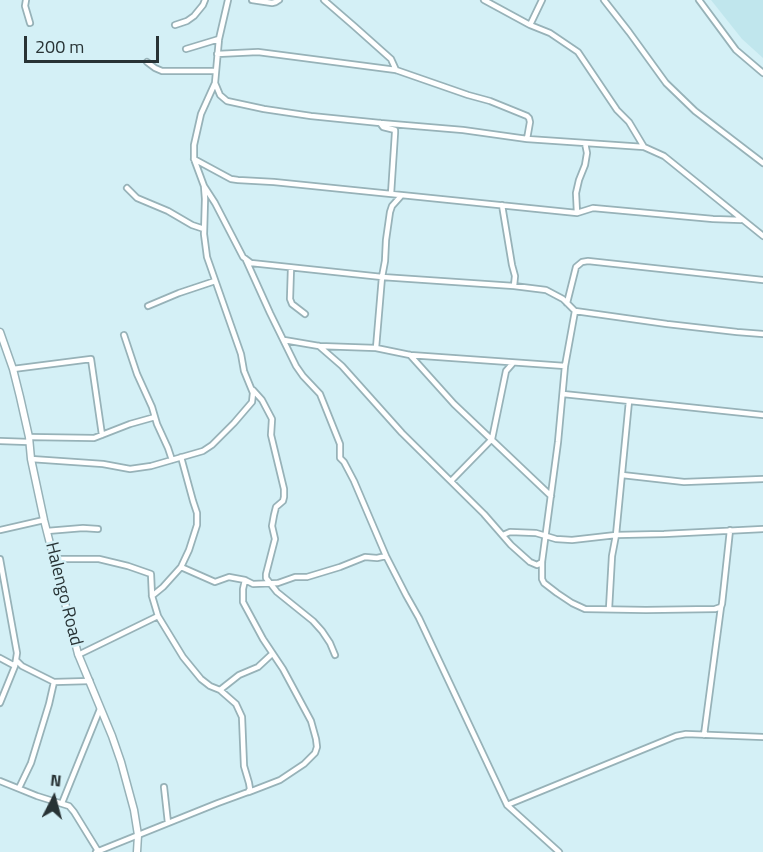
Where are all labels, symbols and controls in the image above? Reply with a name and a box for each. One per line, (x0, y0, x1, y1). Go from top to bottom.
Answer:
scale bar (27, 24, 162, 62)
text: 200 m (35, 33, 84, 60)
street label: Halengo Road (40, 540, 86, 648)
north arrow (24, 768, 84, 828)
text: N (49, 768, 63, 793)

